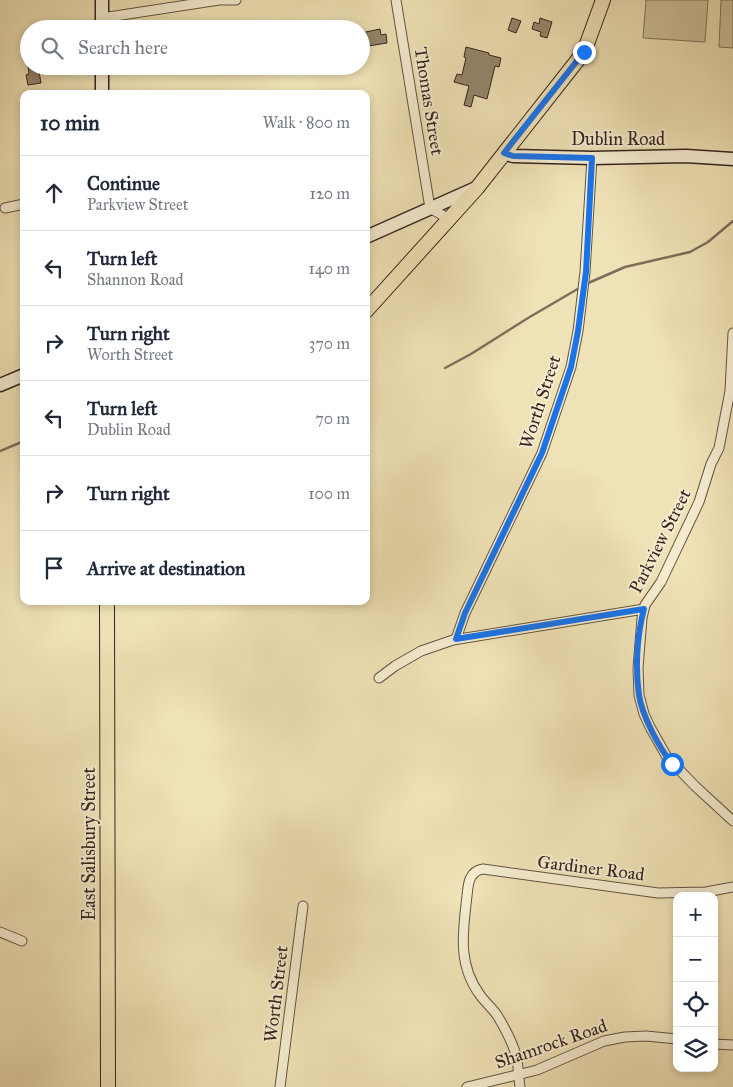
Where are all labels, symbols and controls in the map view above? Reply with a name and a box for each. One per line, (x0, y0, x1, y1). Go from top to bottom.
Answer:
search box (20, 20, 370, 75)
icon: search (38, 34, 66, 62)
text: Search here (78, 36, 168, 59)
route end (573, 41, 596, 64)
street label: Thomas Street (410, 45, 449, 157)
text: 10 min (40, 110, 100, 136)
text: Walk · 800 m (263, 113, 350, 132)
street label: Dublin Road (571, 128, 665, 150)
text: Continue (87, 172, 160, 195)
icon: ahead (40, 179, 68, 207)
text: 120 m (310, 184, 350, 203)
text: Parkview Street (87, 195, 188, 214)
text: Turn left (87, 247, 157, 270)
icon: left (40, 254, 68, 282)
text: 140 m (309, 259, 350, 278)
text: Shannon Road (87, 270, 184, 289)
text: Turn right (87, 322, 170, 345)
icon: right (40, 329, 68, 357)
text: 370 m (309, 334, 350, 353)
text: Worth Street (87, 345, 173, 364)
street label: Worth Street (515, 352, 566, 452)
text: Turn left (87, 397, 157, 420)
icon: left (40, 404, 68, 432)
text: 70 m (315, 409, 350, 428)
text: Dublin Road (87, 420, 171, 439)
icon: right (40, 479, 68, 507)
text: Turn right (87, 482, 170, 505)
text: 100 m (308, 484, 350, 503)
street label: Parkview Street (624, 485, 696, 597)
icon: arrive (40, 554, 68, 582)
text: Arrive at destination (87, 557, 245, 580)
route start (661, 753, 684, 776)
street label: East Salisbury Street (78, 767, 100, 921)
street label: Gardiner Road (536, 851, 646, 885)
map controls (673, 892, 718, 1072)
button: + (673, 892, 718, 937)
button: − (673, 937, 718, 982)
street label: Worth Street (259, 944, 293, 1044)
button: locate (673, 982, 718, 1027)
street label: Shamrock Road (492, 1015, 610, 1073)
button: layers (673, 1027, 718, 1072)

